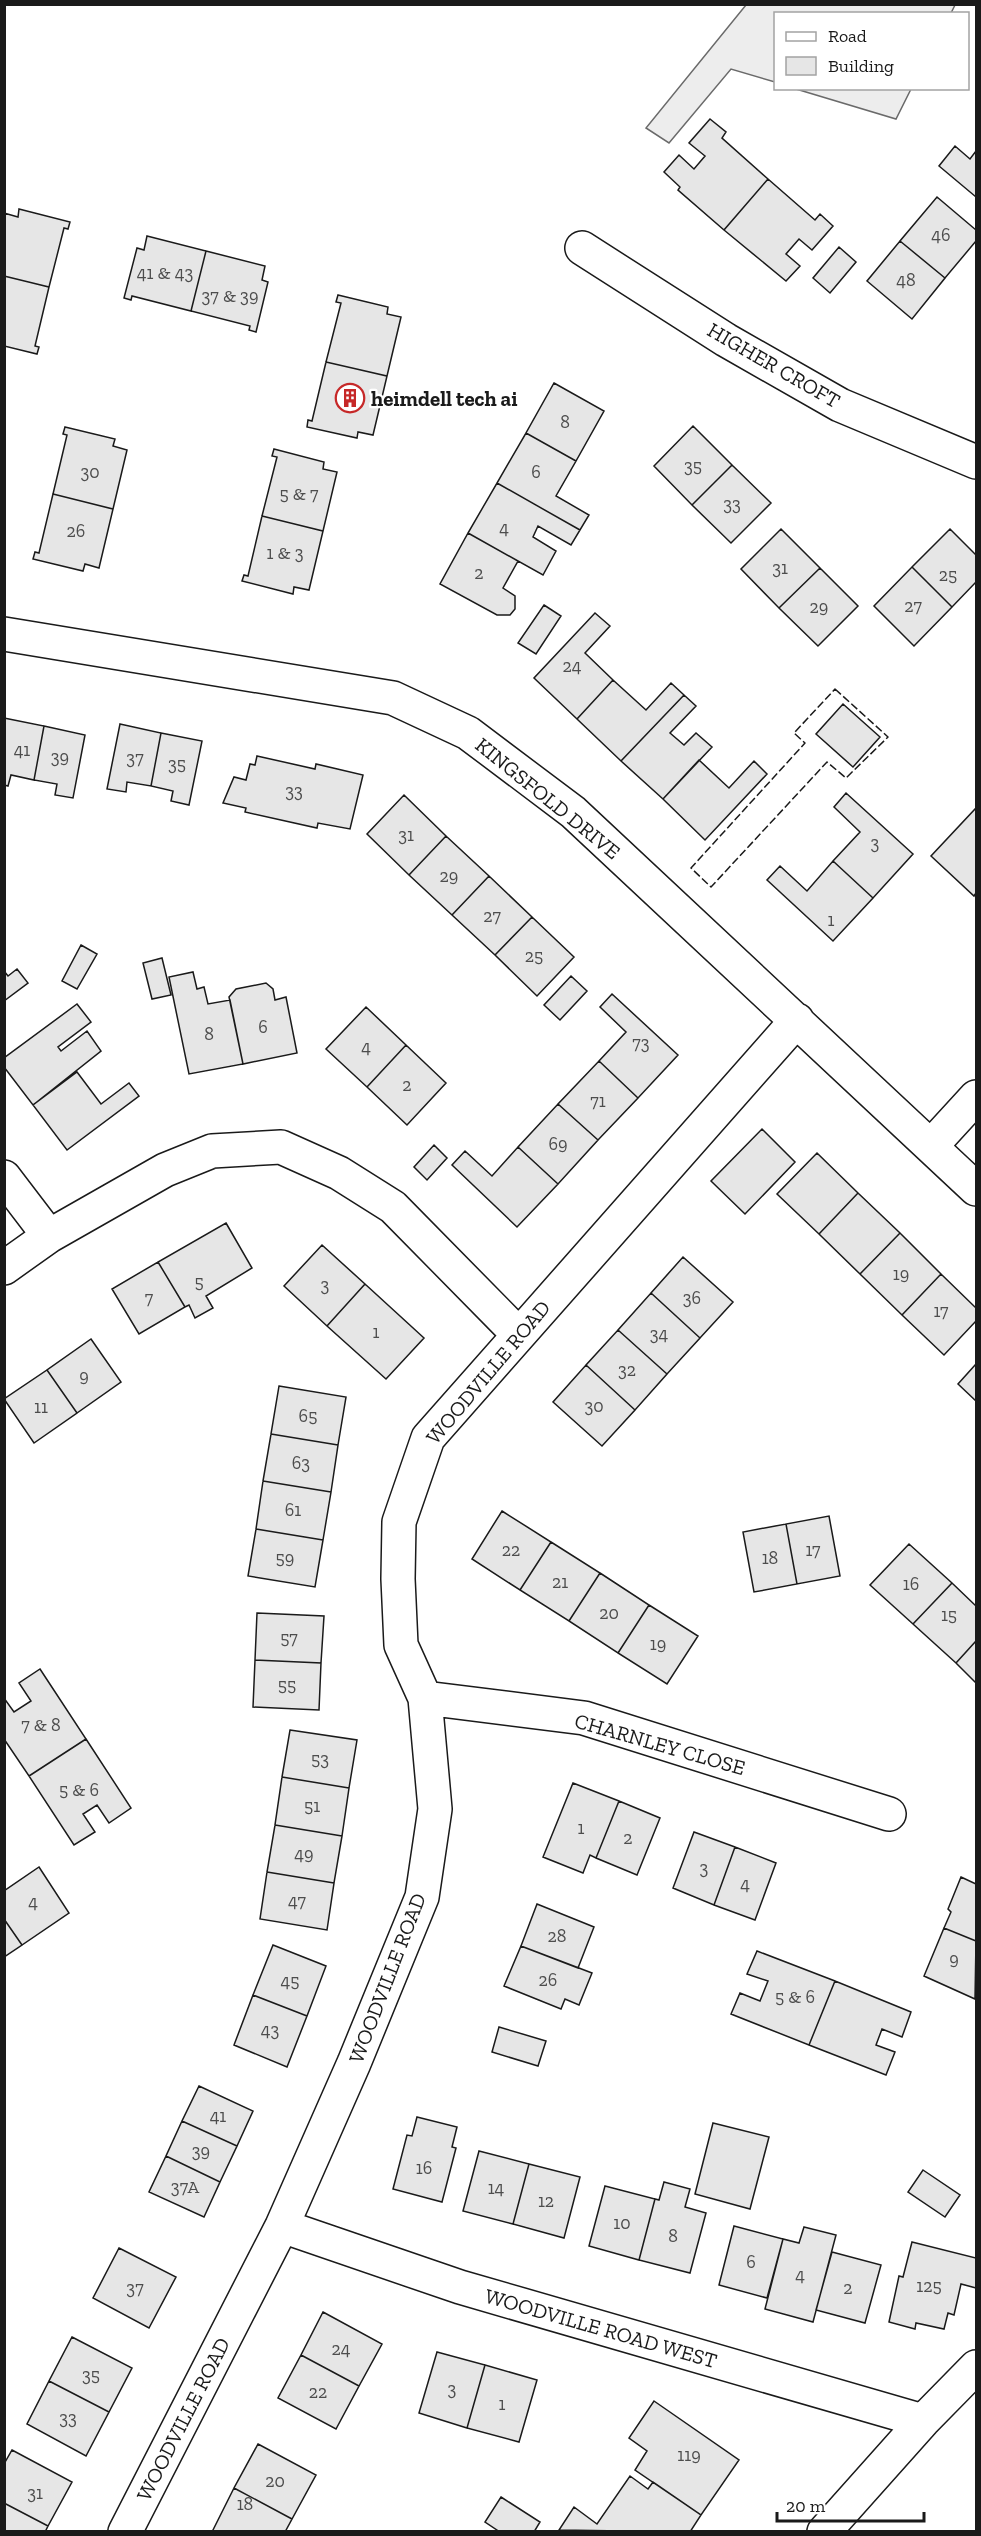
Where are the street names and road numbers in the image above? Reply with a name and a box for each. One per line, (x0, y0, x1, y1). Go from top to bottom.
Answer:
street label: HIGHER CROFT (703, 317, 845, 413)
street label: KINGSFOLD DRIVE (471, 732, 625, 864)
street label: WOODVILLE ROAD (421, 1295, 555, 1449)
street label: CHARNLEY CLOSE (572, 1708, 748, 1780)
street label: WOODVILLE ROAD (343, 1889, 431, 2067)
street label: WOODVILLE ROAD WEST (482, 2283, 720, 2373)
street label: WOODVILLE ROAD (131, 2333, 235, 2505)

